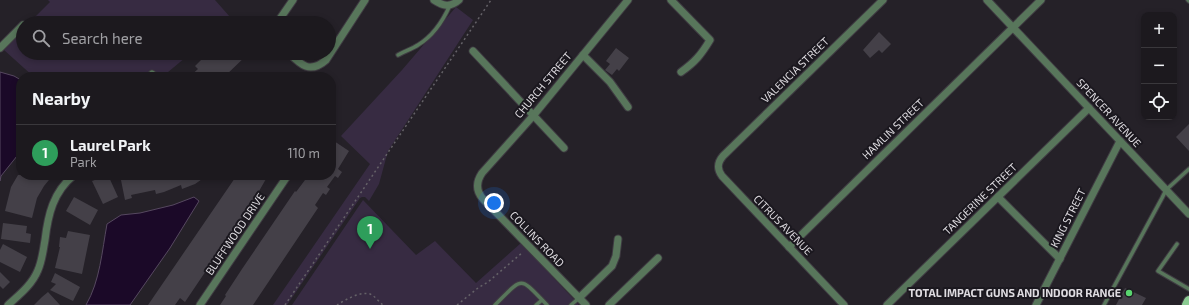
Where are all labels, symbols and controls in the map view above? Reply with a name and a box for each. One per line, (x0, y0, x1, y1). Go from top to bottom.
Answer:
map controls (1141, 12, 1177, 120)
button: + (1141, 12, 1177, 48)
search box (16, 16, 336, 60)
icon: search (30, 27, 52, 49)
text: Search here (62, 29, 143, 47)
street label: VALENCIA STREET (758, 34, 832, 105)
button: − (1141, 48, 1177, 84)
street label: CHURCH STREET (511, 49, 574, 120)
street label: SPENCER AVENUE (1074, 76, 1144, 149)
button: locate (1141, 84, 1177, 120)
text: Nearby (32, 88, 90, 108)
street label: HAMLIN STREET (859, 96, 927, 161)
text: Laurel Park (70, 136, 151, 154)
text: 1 (42, 145, 48, 161)
text: 110 m (288, 145, 320, 161)
text: Park (70, 154, 97, 170)
street label: TANGERINE STREET (940, 160, 1020, 237)
street label: KING STREET (1047, 186, 1088, 249)
street label: BLUFFWOOD DRIVE (202, 190, 267, 277)
street label: CITRUS AVENUE (751, 192, 815, 257)
your location (484, 193, 504, 213)
street label: COLLINS ROAD (508, 208, 567, 269)
pin: 1 (357, 216, 383, 249)
place label: TOTAL IMPACT GUNS AND INDOOR RANGE (909, 286, 1121, 299)
marker: TOTAL IMPACT GUNS AND INDOOR RANGE (1124, 288, 1134, 298)

